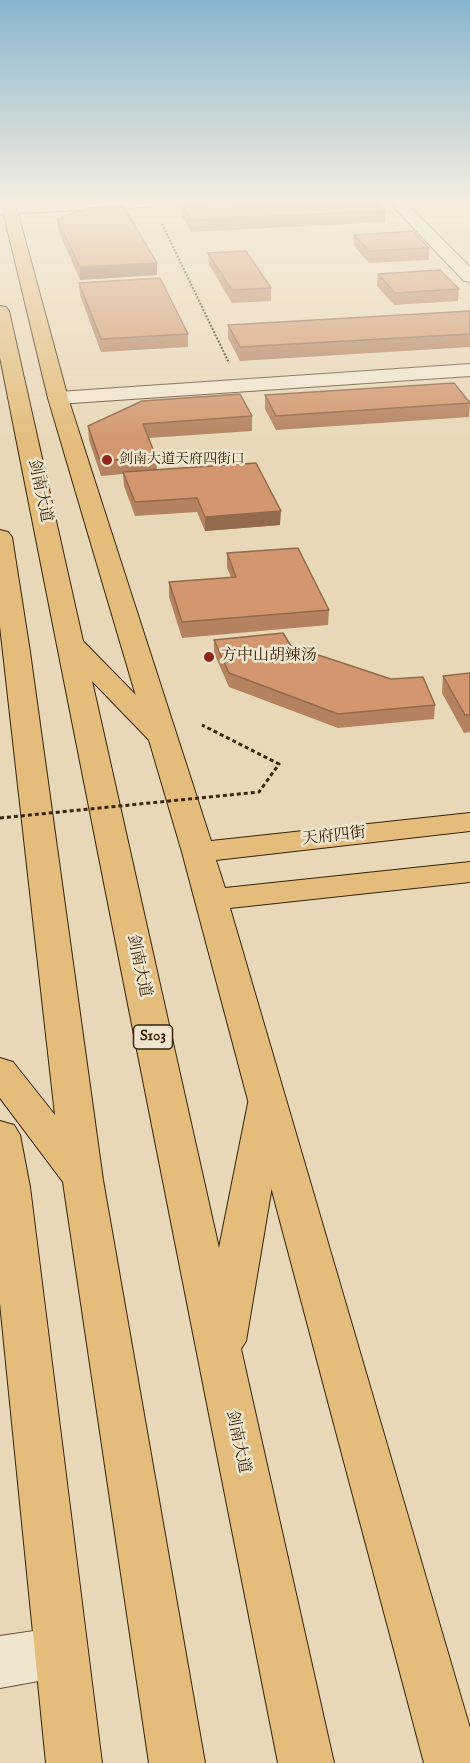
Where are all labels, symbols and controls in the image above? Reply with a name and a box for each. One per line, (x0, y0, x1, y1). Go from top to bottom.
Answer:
place label: 剑南大道天府四街口 (119, 452, 245, 468)
marker: 剑南大道天府四街口 (100, 453, 114, 467)
street label: 剑南大道 (23, 458, 55, 524)
place label: 方中山胡辣汤 (221, 647, 317, 667)
marker: 方中山胡辣汤 (202, 650, 216, 664)
street label: 天府四街 (301, 824, 367, 850)
street label: 剑南大道 (122, 933, 154, 999)
road number: S103 (134, 1025, 172, 1049)
street label: 剑南大道 (221, 1409, 253, 1475)

